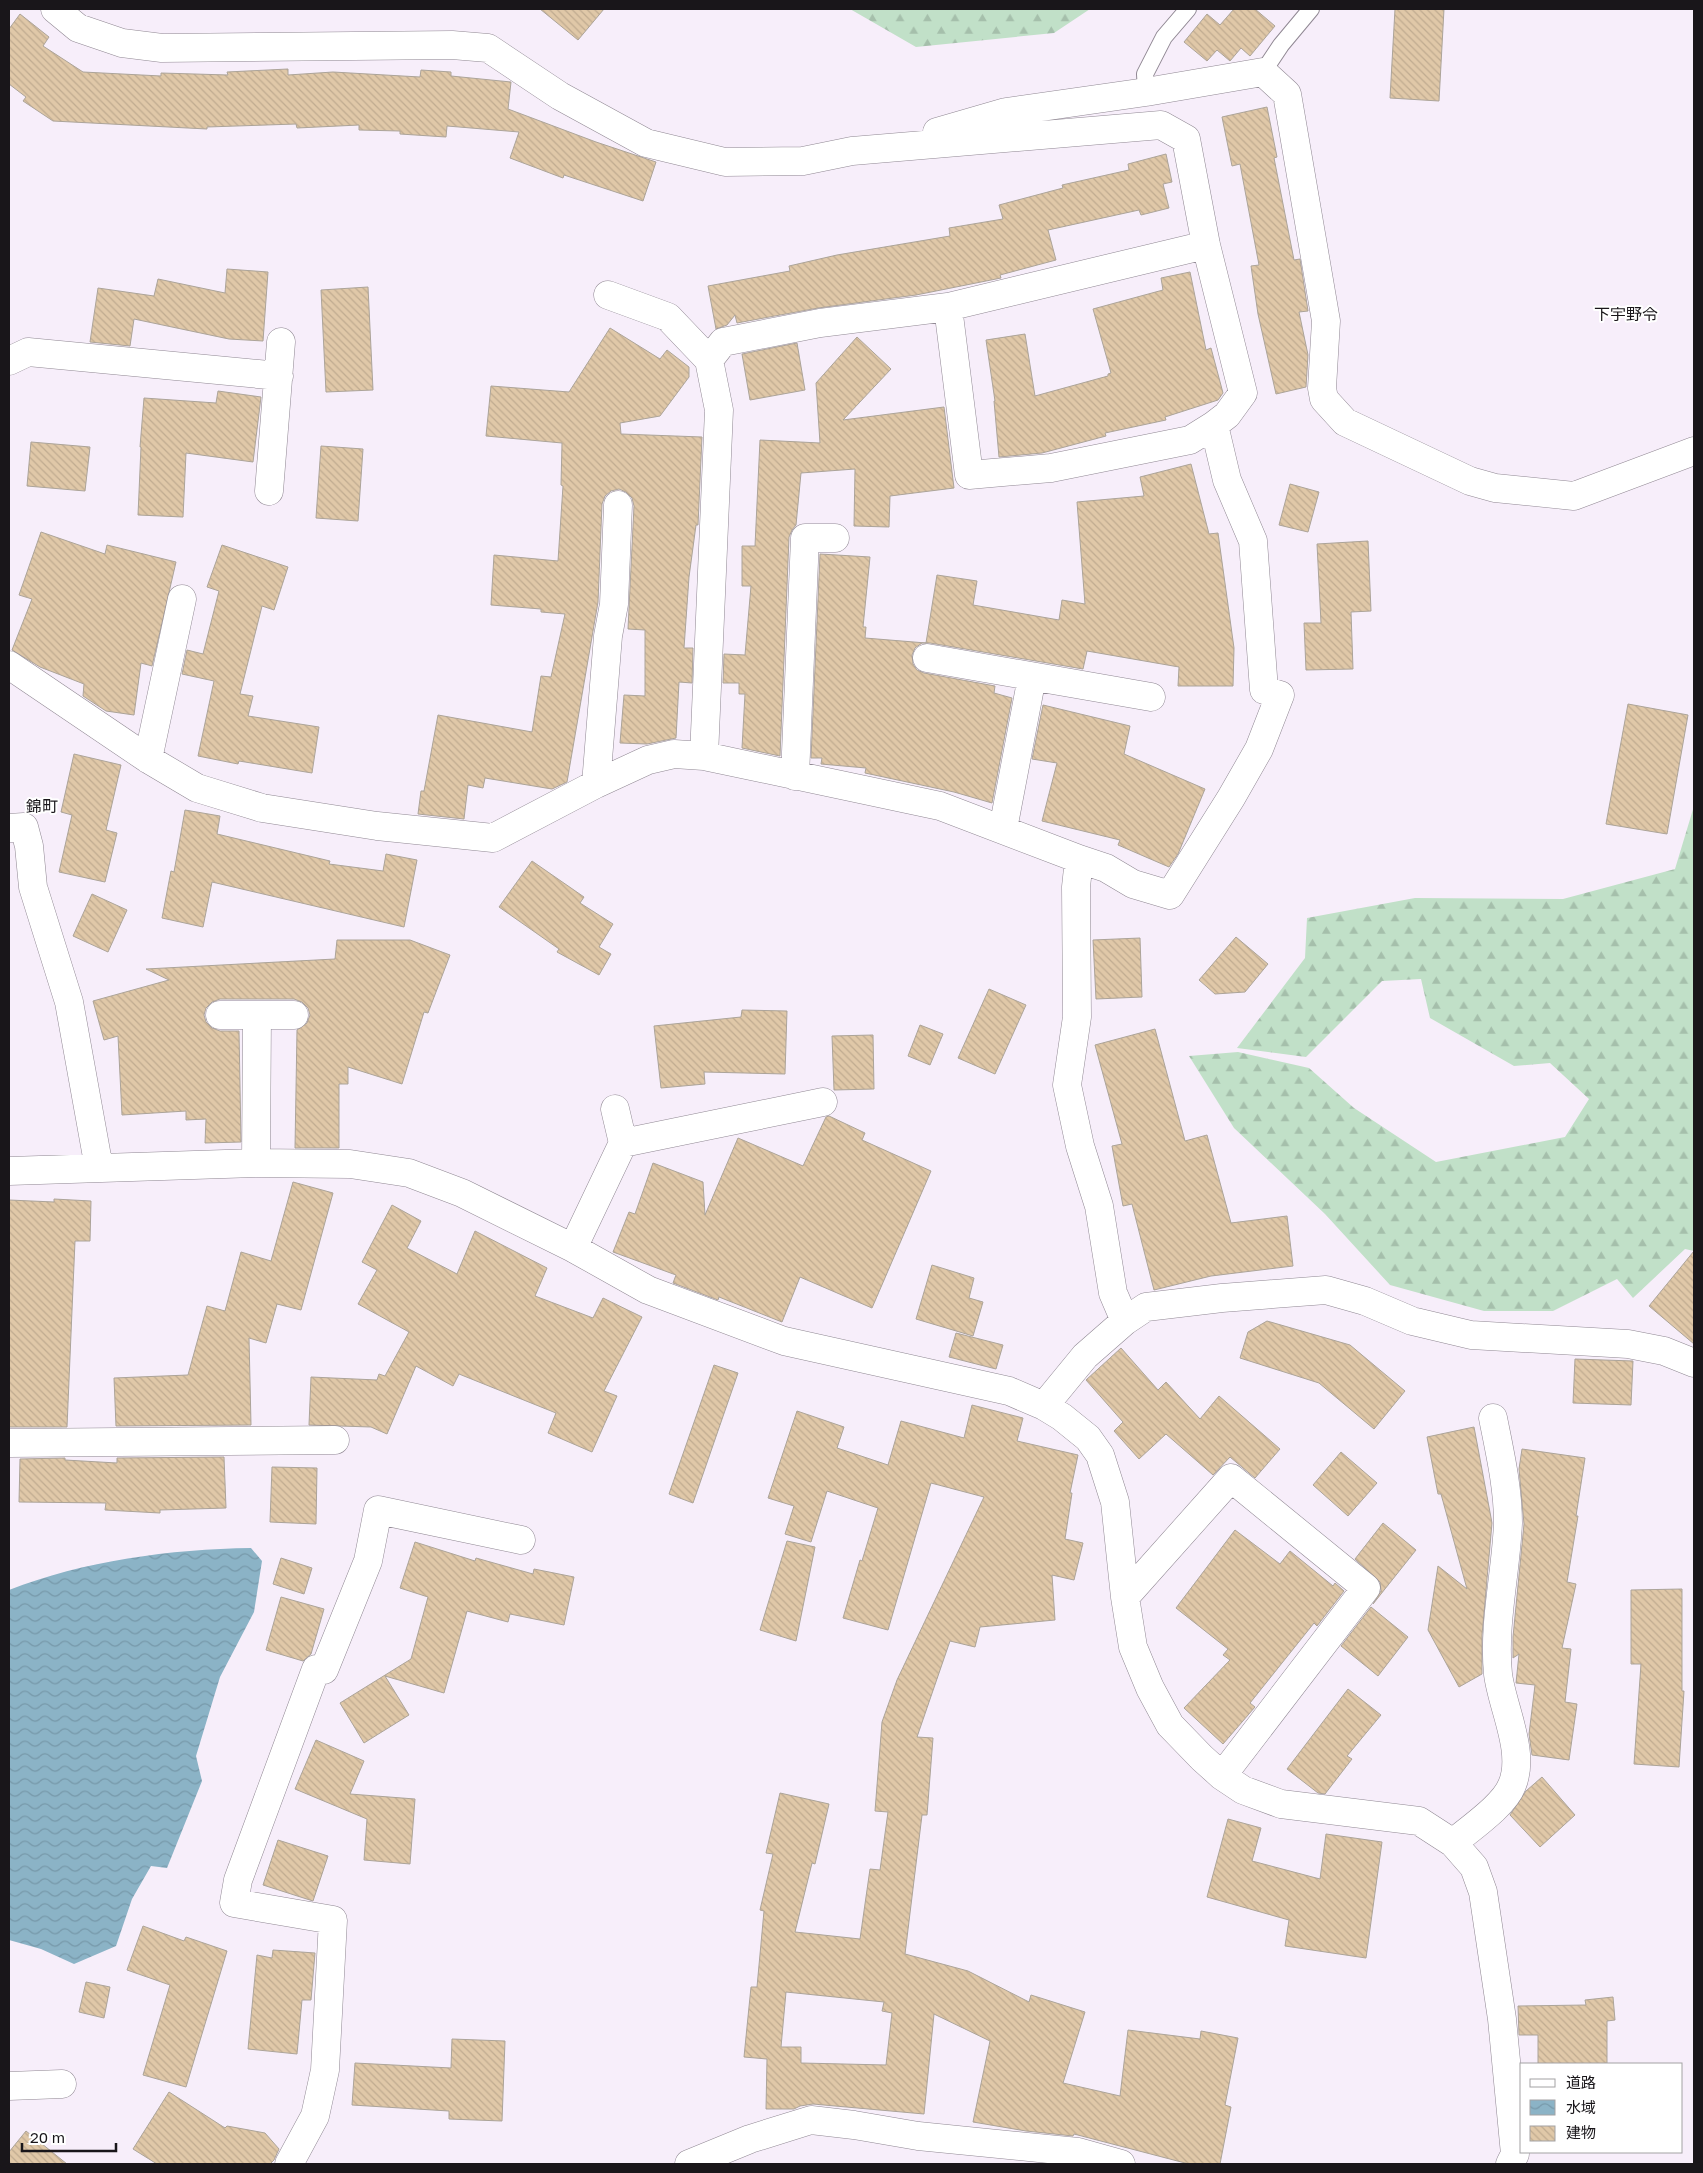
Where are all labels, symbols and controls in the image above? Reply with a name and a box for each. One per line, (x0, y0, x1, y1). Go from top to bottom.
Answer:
district label: 下宇野令 (1594, 304, 1658, 324)
district label: 錦町 (26, 796, 58, 816)
legend (1520, 2063, 1683, 2153)
text: 道路 (1566, 2073, 1596, 2091)
text: 水域 (1566, 2098, 1596, 2116)
scale bar (22, 2120, 116, 2152)
text: 建物 (1566, 2123, 1596, 2141)
text: 20 m (30, 2128, 65, 2146)

